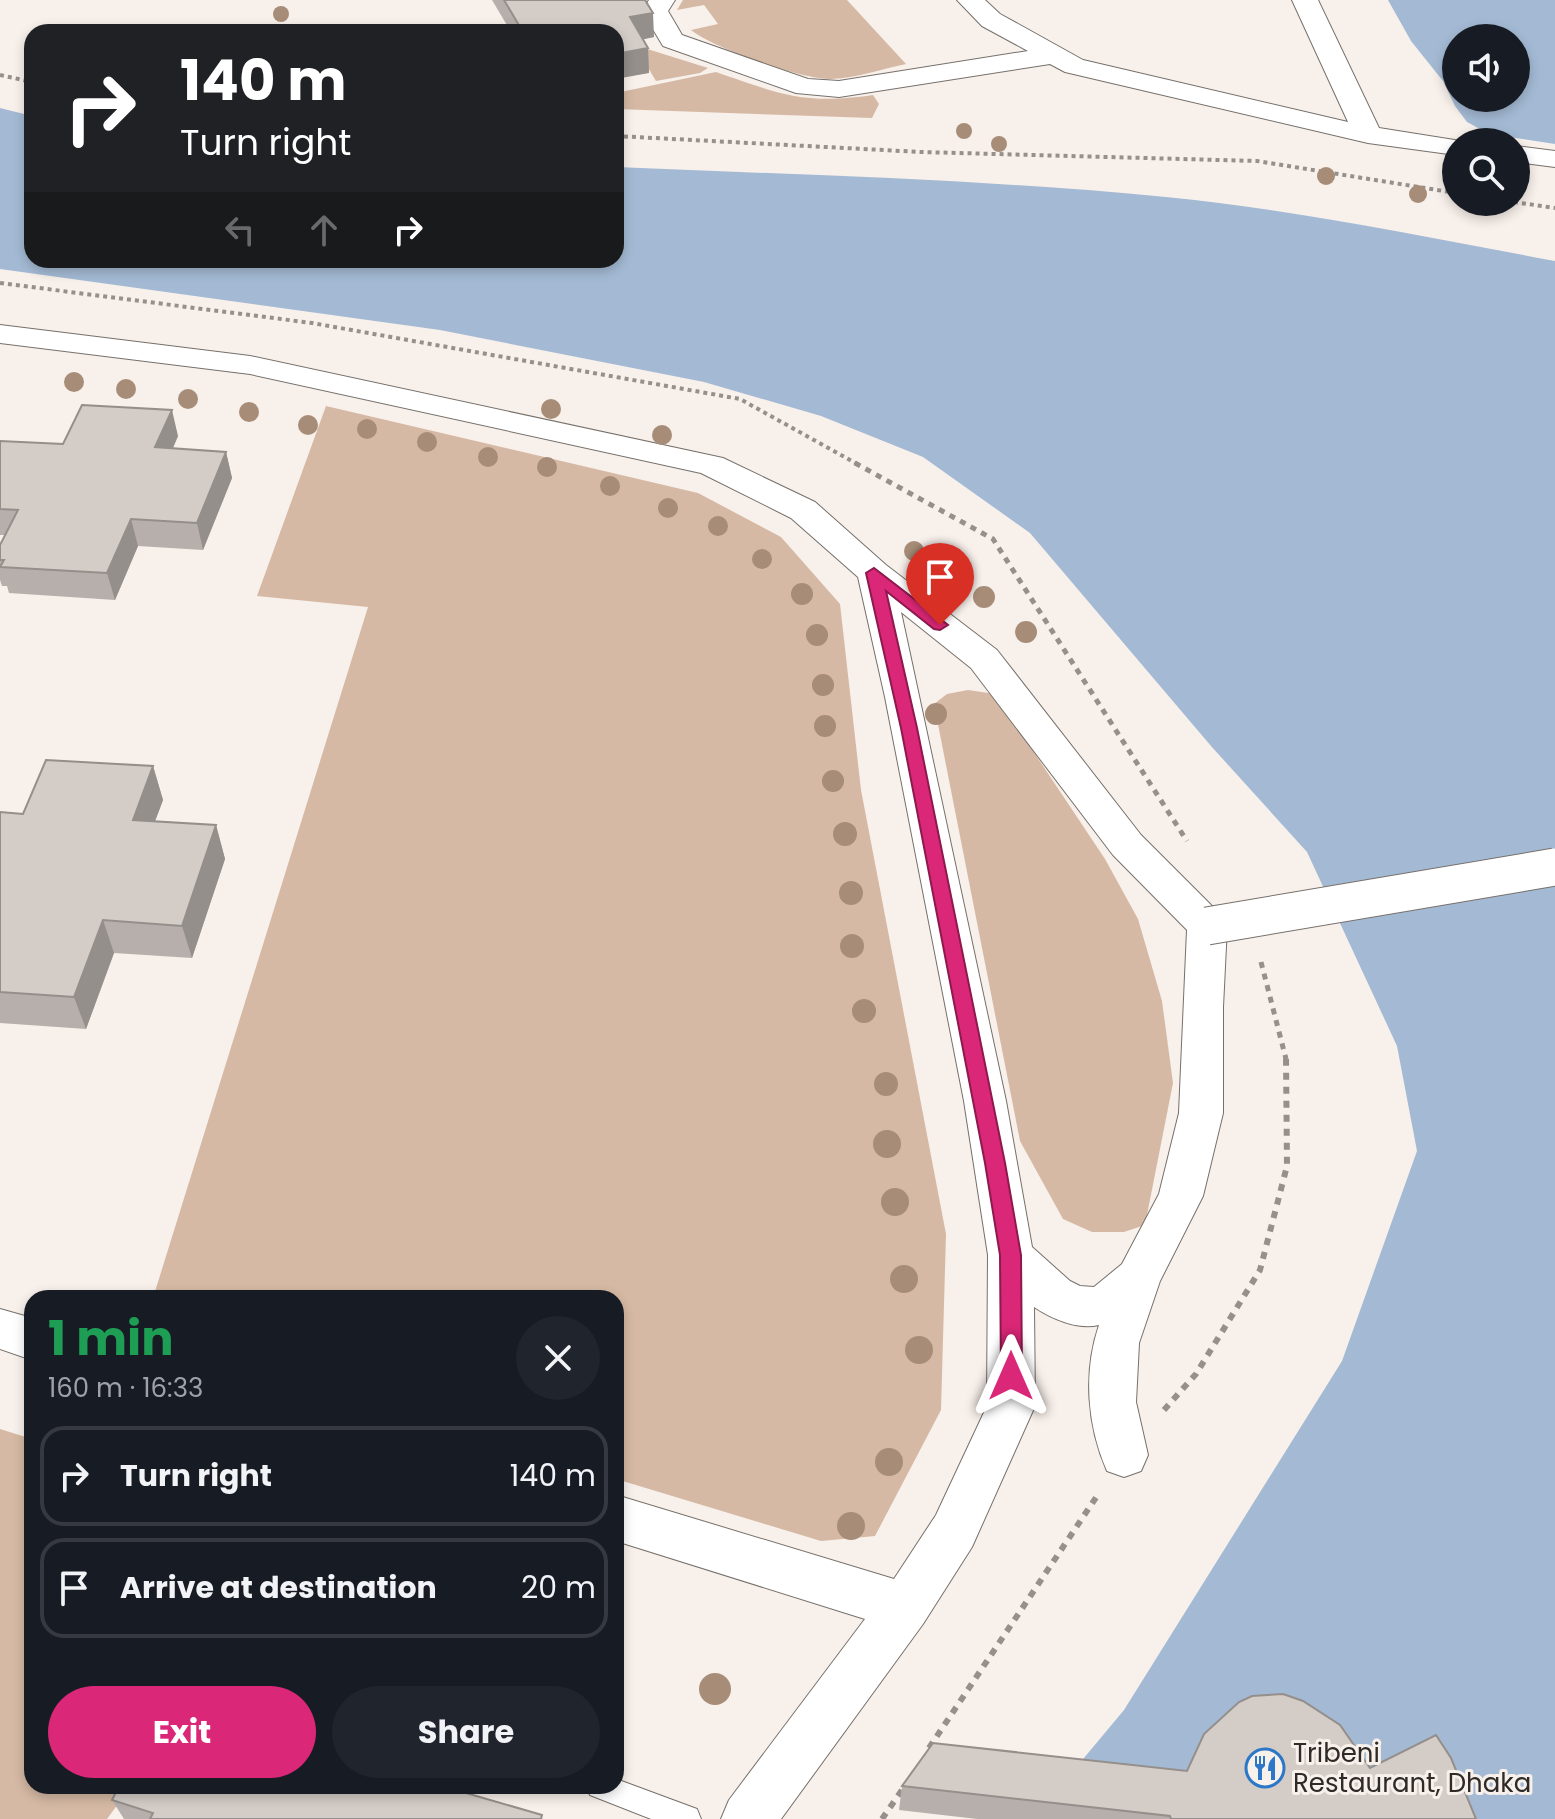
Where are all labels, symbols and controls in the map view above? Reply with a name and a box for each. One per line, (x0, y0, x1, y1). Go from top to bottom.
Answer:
map controls (1442, 24, 1530, 216)
button: sound (1442, 24, 1530, 112)
text: 140 m (180, 41, 347, 120)
icon: right (48, 56, 152, 160)
text: Turn right (180, 117, 351, 168)
button: search (1442, 128, 1530, 216)
icon: left (218, 208, 262, 252)
icon: ahead (302, 208, 346, 252)
icon: right (386, 208, 430, 252)
pin (906, 543, 974, 625)
icon: arrive (918, 555, 962, 599)
text: 1 min (48, 1305, 174, 1372)
button: close (516, 1316, 600, 1400)
position arrow (969, 1334, 1053, 1418)
text: 160 m · 16:33 (48, 1370, 203, 1406)
icon: right (52, 1454, 96, 1498)
text: Turn right (120, 1454, 272, 1497)
text: 140 m (510, 1454, 596, 1497)
icon: arrive (52, 1566, 96, 1610)
text: Arrive at destination (120, 1566, 437, 1609)
text: 20 m (521, 1566, 596, 1609)
button: Exit (48, 1686, 316, 1778)
button: Share (332, 1686, 600, 1778)
place label: Tribeni Restaurant, Dhaka (1293, 1735, 1531, 1801)
restaurant icon: Tribeni Restaurant, Dhaka (1244, 1747, 1286, 1789)

